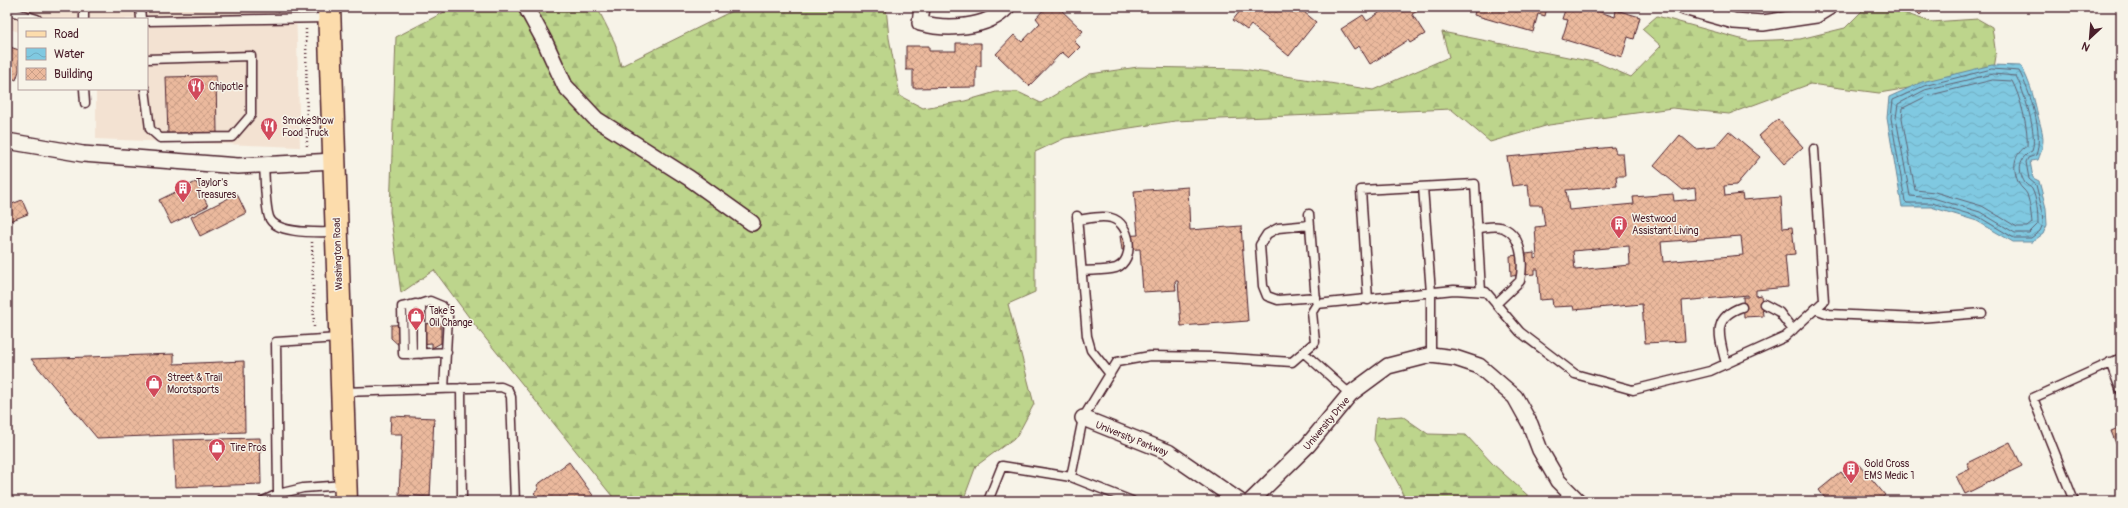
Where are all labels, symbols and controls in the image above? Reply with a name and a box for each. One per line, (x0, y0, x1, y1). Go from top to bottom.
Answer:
legend (18, 18, 148, 90)
north arrow (2070, 18, 2110, 58)
text: Road (54, 27, 79, 42)
text: N (2079, 39, 2092, 54)
text: Water (54, 47, 85, 62)
text: Building (54, 67, 93, 82)
restaurant icon: Chipotle (186, 76, 206, 101)
place label: Chipotle (209, 81, 243, 93)
place label: SmokeShow Food Truck (282, 115, 334, 139)
restaurant icon: SmokeShow Food Truck (259, 116, 279, 141)
place label: Taylor's Treasures (196, 177, 237, 201)
building icon: Taylor's Treasures (173, 178, 193, 203)
place label: Westwood Assistant Living (1632, 213, 1698, 237)
building icon: Westwood Assistant Living (1609, 214, 1629, 239)
street label: Washington Road (331, 217, 345, 290)
place label: Take 5 Oil Change (429, 305, 473, 329)
shop icon: Take 5 Oil Change (406, 306, 426, 331)
place label: Street & Trail Morotsports (167, 372, 222, 396)
shop icon: Street & Trail Morotsports (144, 373, 164, 398)
street label: University Drive (1301, 395, 1352, 453)
street label: University Parkway (1094, 419, 1170, 459)
shop icon: Tire Pros (207, 437, 227, 462)
place label: Tire Pros (230, 442, 267, 454)
place label: Gold Cross EMS Medic 1 (1864, 458, 1914, 482)
building icon: Gold Cross EMS Medic 1 (1841, 459, 1861, 484)

